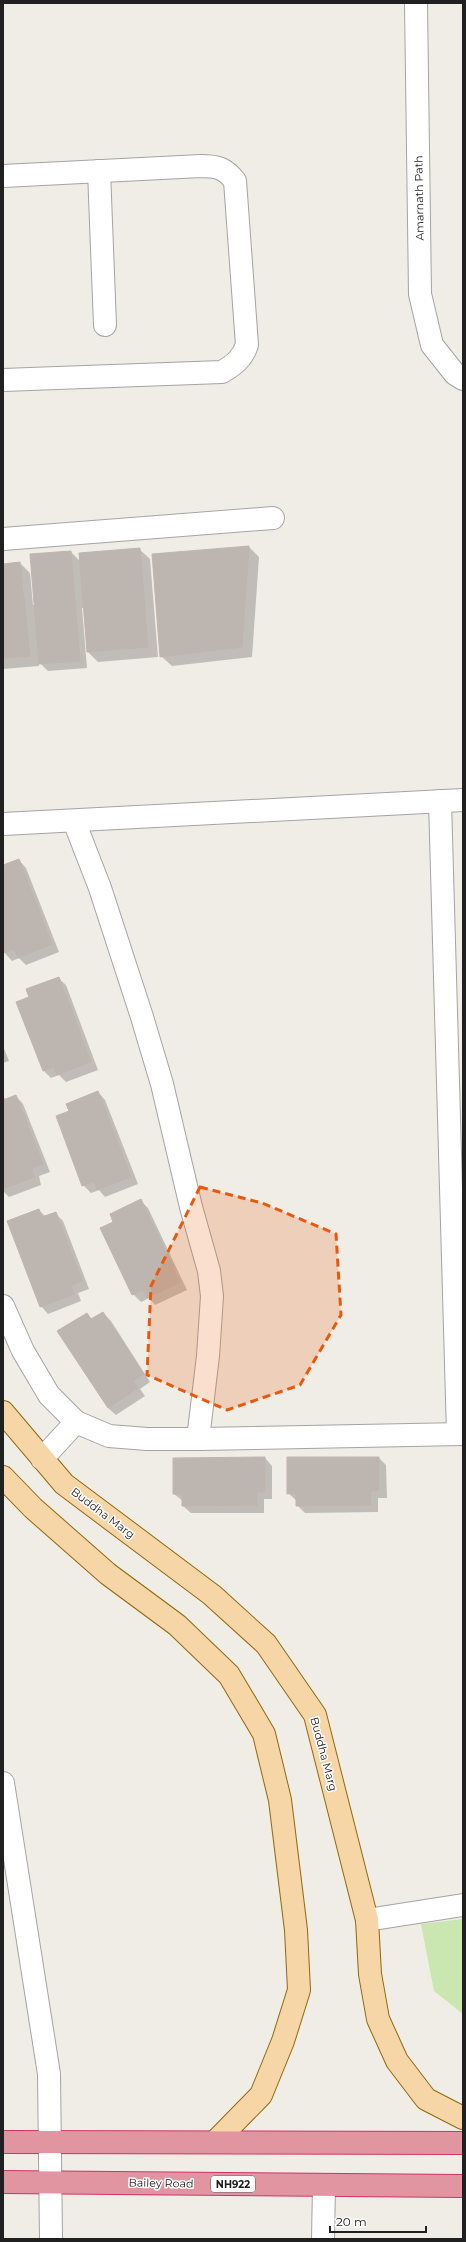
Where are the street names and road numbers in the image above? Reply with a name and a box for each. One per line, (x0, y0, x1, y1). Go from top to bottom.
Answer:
street label: Amarnath Path (411, 155, 427, 241)
street label: Buddha Marg (68, 1484, 138, 1542)
street label: Buddha Marg (307, 1715, 341, 1793)
street label: Bailey Road (128, 2175, 194, 2191)
road number: NH922 (211, 2176, 255, 2192)

